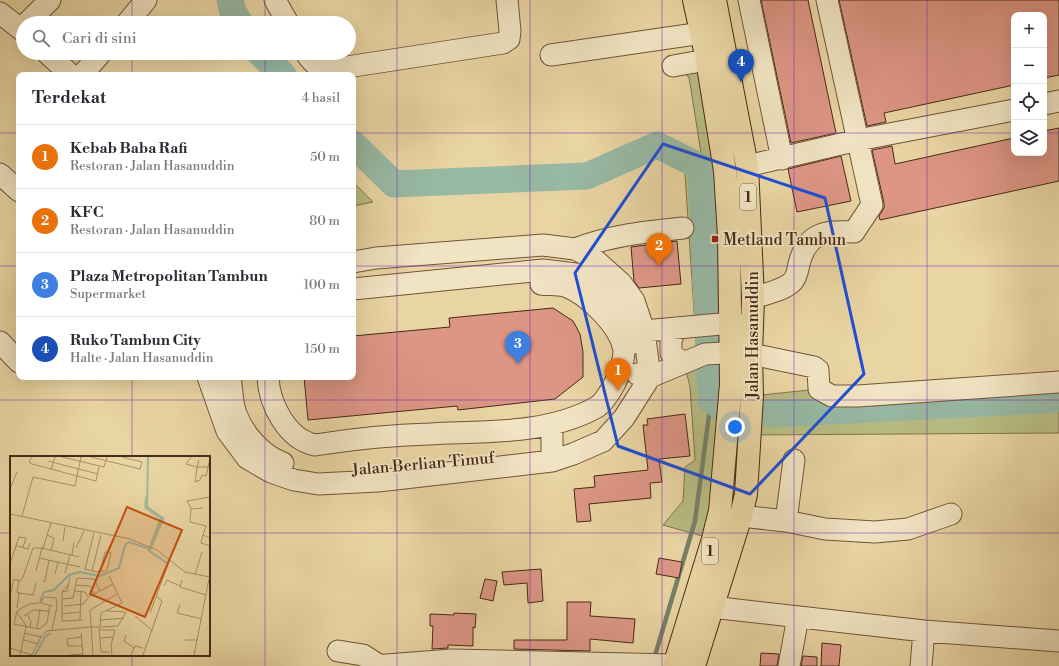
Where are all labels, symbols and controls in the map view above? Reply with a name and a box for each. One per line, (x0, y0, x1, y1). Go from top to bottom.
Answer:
map controls (1011, 12, 1047, 156)
button: + (1011, 12, 1047, 48)
search box (16, 16, 356, 60)
icon: search (30, 27, 52, 49)
text: Cari di sini (62, 29, 137, 48)
button: − (1011, 48, 1047, 84)
pin: 4 (728, 49, 754, 82)
button: locate (1011, 84, 1047, 120)
text: Terdekat (32, 87, 106, 109)
text: 4 hasil (301, 90, 340, 106)
button: layers (1011, 120, 1047, 156)
text: Kebab Baba Rafi (70, 139, 187, 158)
text: 1 (42, 149, 48, 165)
text: 50 m (310, 149, 340, 165)
text: Restoran · Jalan Hasanuddin (70, 158, 235, 174)
road number: 1 (740, 184, 756, 210)
text: KFC (70, 203, 103, 222)
text: 2 (41, 213, 49, 229)
text: 80 m (309, 213, 340, 229)
text: Restoran · Jalan Hasanuddin (70, 222, 235, 238)
place label: Metland Tambun (723, 230, 847, 250)
pin: 2 (646, 233, 672, 266)
marker: Metland Tambun (710, 234, 720, 244)
text: Plaza Metropolitan Tambun (70, 267, 268, 286)
street label: Jalan Hasanuddin (743, 270, 763, 400)
text: 3 (41, 277, 49, 293)
text: 100 m (304, 277, 340, 293)
text: Supermarket (70, 286, 146, 302)
text: Ruko Tambun City (70, 331, 201, 350)
pin: 3 (505, 331, 531, 364)
text: 4 (41, 341, 49, 357)
text: 150 m (305, 341, 340, 357)
text: Halte · Jalan Hasanuddin (70, 350, 214, 366)
pin: 1 (605, 358, 631, 391)
your location (725, 417, 745, 437)
street label: Jalan Berlian Timuf (350, 448, 496, 480)
inset map (10, 456, 210, 656)
road number: 1 (702, 538, 718, 564)

